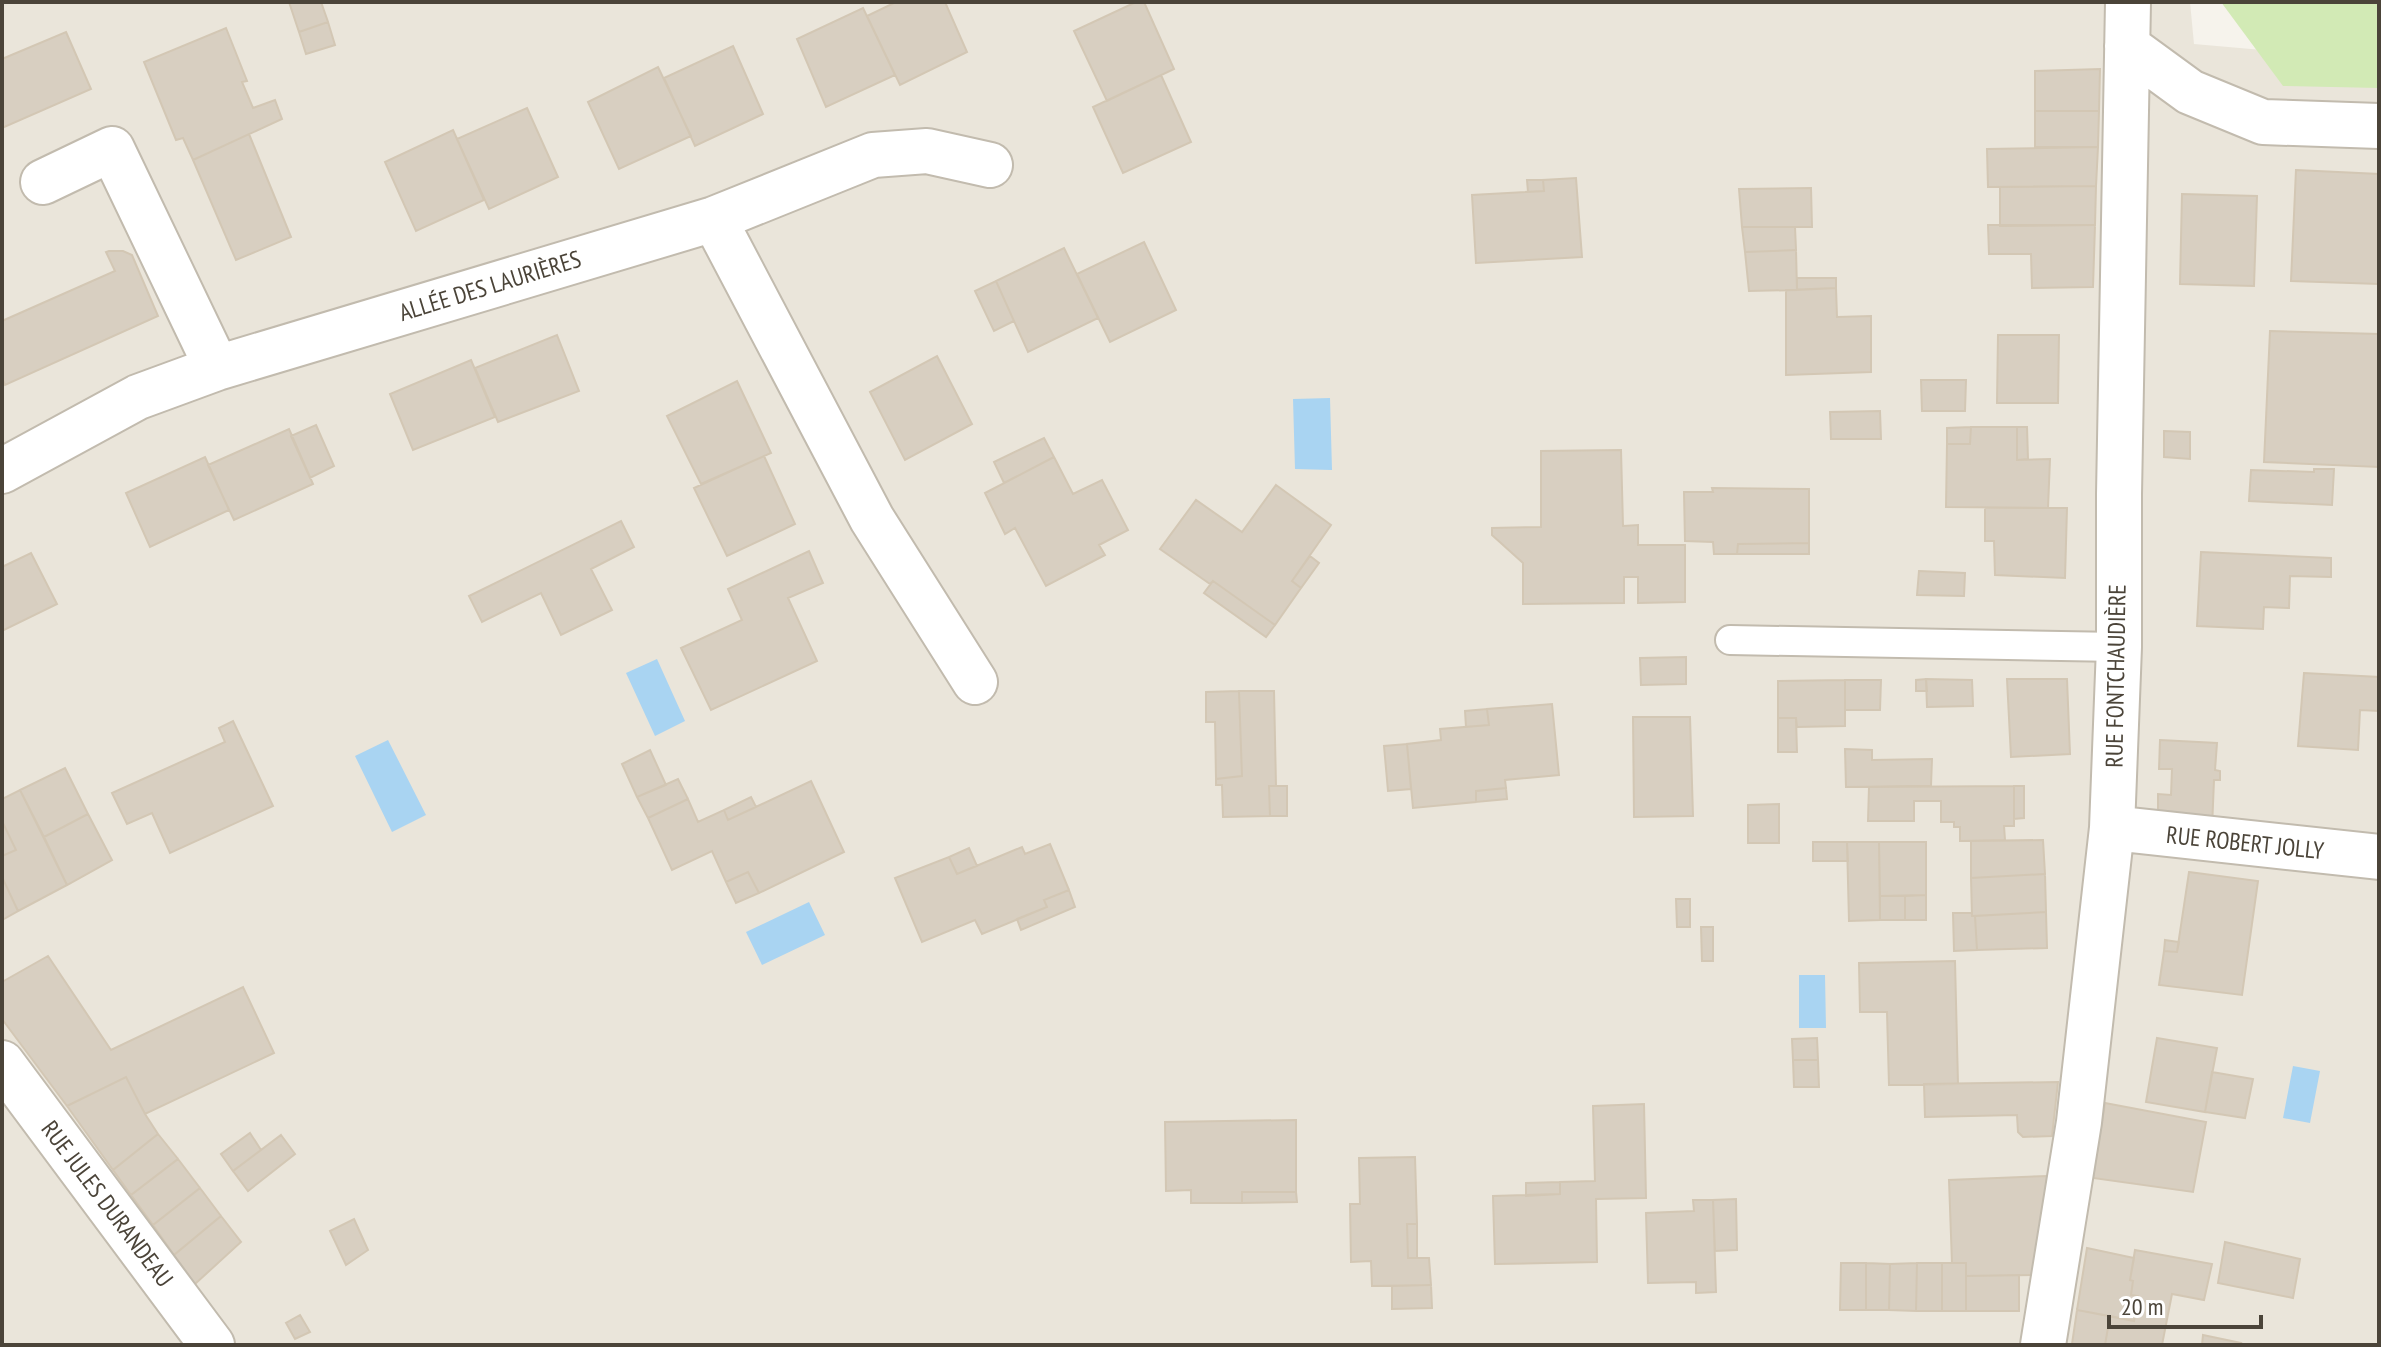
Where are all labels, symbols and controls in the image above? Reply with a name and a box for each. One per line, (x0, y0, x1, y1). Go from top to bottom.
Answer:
street label: ALLÉE DES LAURIÈRES (395, 243, 585, 328)
street label: RUE FONTCHAUDIÈRE (2098, 584, 2133, 768)
street label: RUE ROBERT JOLLY (2165, 819, 2325, 866)
street label: RUE JULES DURANDEAU (35, 1114, 180, 1293)
scale bar (2109, 1279, 2261, 1329)
text: 20 m (2121, 1291, 2163, 1322)

